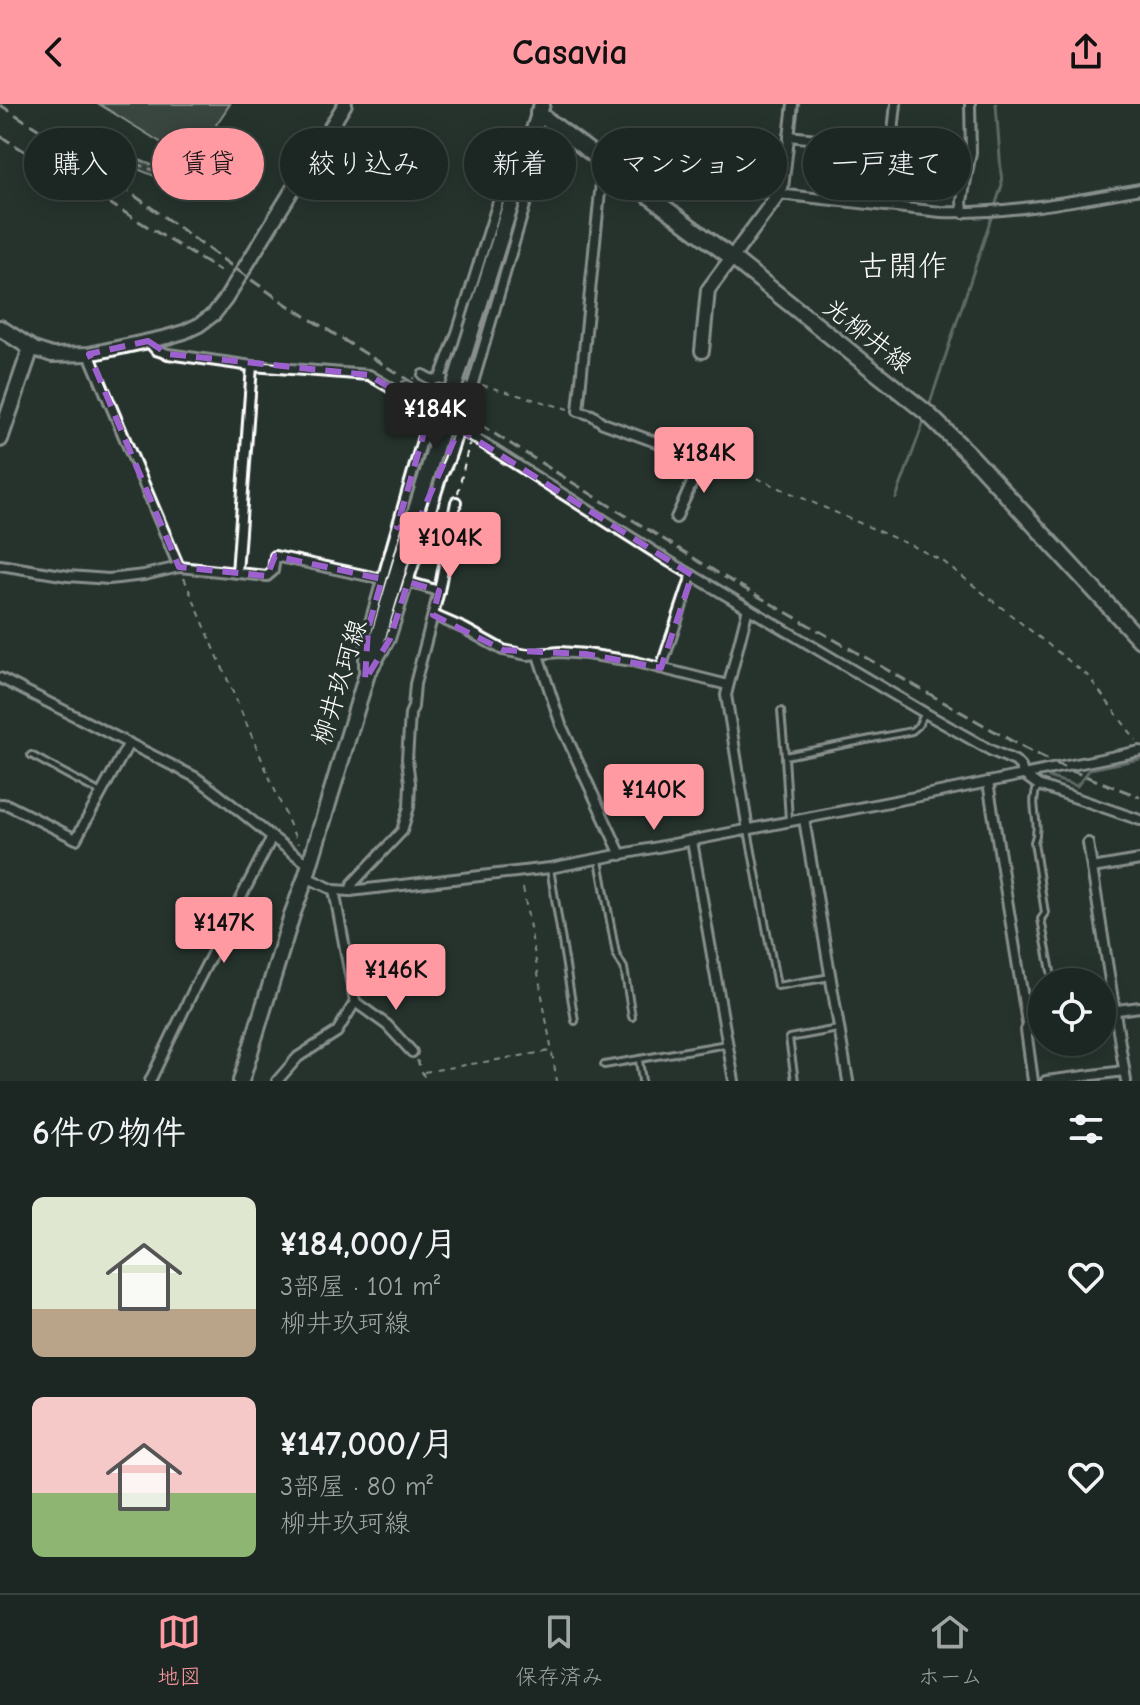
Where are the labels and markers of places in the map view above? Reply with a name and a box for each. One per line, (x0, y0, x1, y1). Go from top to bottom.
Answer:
pin: ¥184K (379, 383, 491, 451)
pin: ¥184K (648, 427, 760, 495)
pin: ¥104K (394, 512, 506, 580)
pin: ¥140K (598, 764, 710, 832)
pin: ¥147K (168, 897, 280, 965)
pin: ¥146K (340, 944, 452, 1012)

